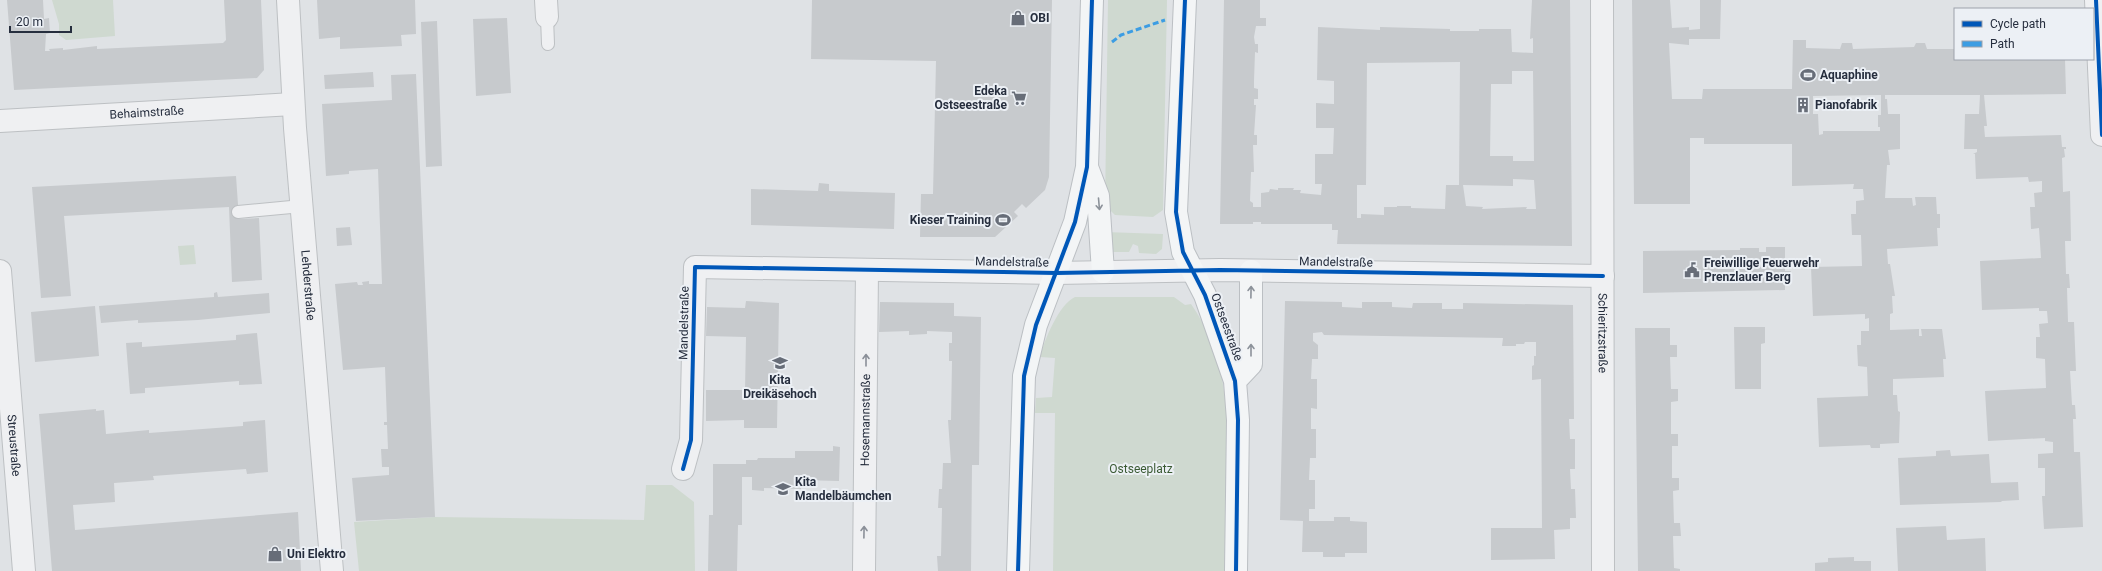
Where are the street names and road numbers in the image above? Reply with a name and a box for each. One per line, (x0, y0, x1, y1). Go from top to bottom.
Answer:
street label: Behaimstraße (109, 103, 184, 122)
street label: Lehderstraße (298, 249, 318, 321)
street label: Mandelstraße (975, 254, 1049, 270)
street label: Mandelstraße (1299, 254, 1373, 270)
street label: Mandelstraße (676, 286, 692, 360)
street label: Ostseestraße (1208, 291, 1246, 363)
street label: Schieritzstraße (1596, 293, 1610, 373)
street label: Hosemannstraße (858, 374, 873, 466)
street label: Streustraße (5, 414, 23, 477)

